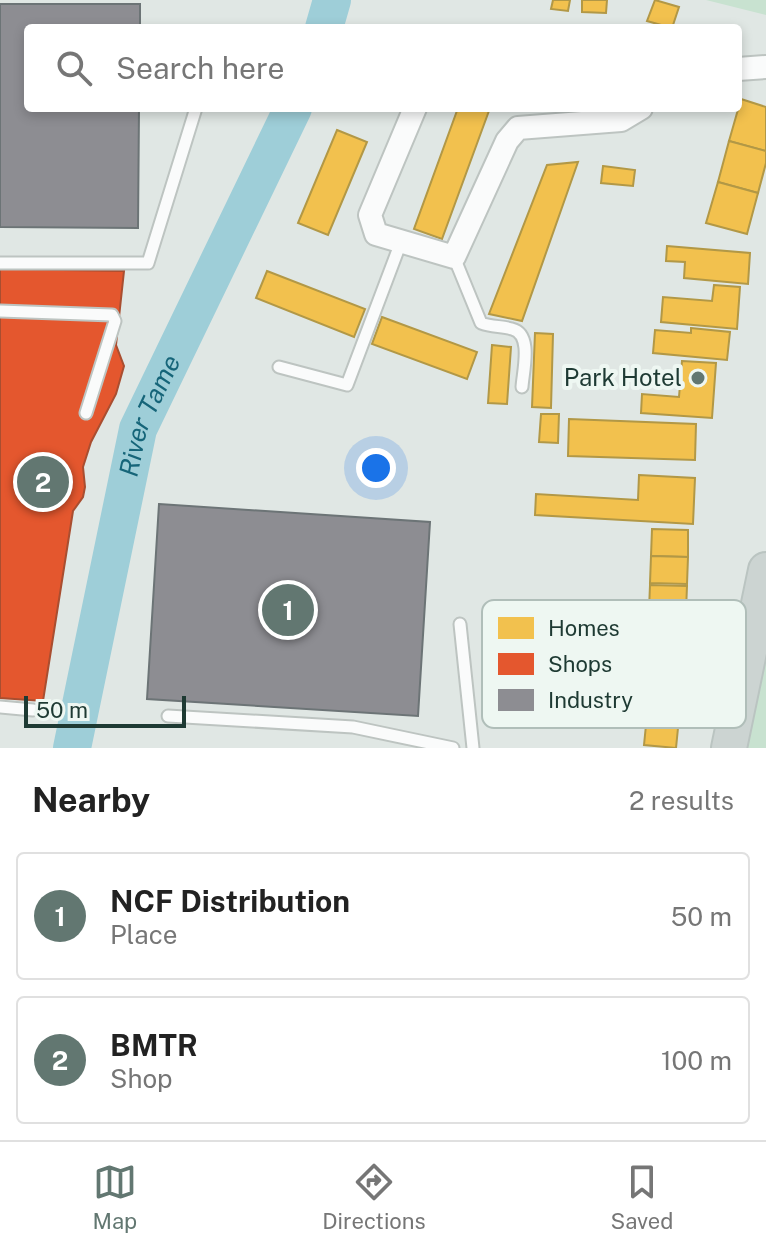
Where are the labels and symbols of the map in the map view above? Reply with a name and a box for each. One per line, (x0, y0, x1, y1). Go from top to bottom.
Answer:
water label: River Tame (113, 350, 187, 479)
place label: Park Hotel (564, 363, 682, 391)
marker: Park Hotel (689, 369, 707, 387)
your location (356, 448, 396, 488)
pin: 2 (17, 452, 69, 512)
pin: 1 (262, 580, 314, 640)
legend (482, 600, 746, 728)
text: Homes (548, 615, 620, 641)
text: Shops (548, 651, 612, 677)
text: Industry (548, 687, 633, 713)
scale bar (24, 692, 186, 728)

